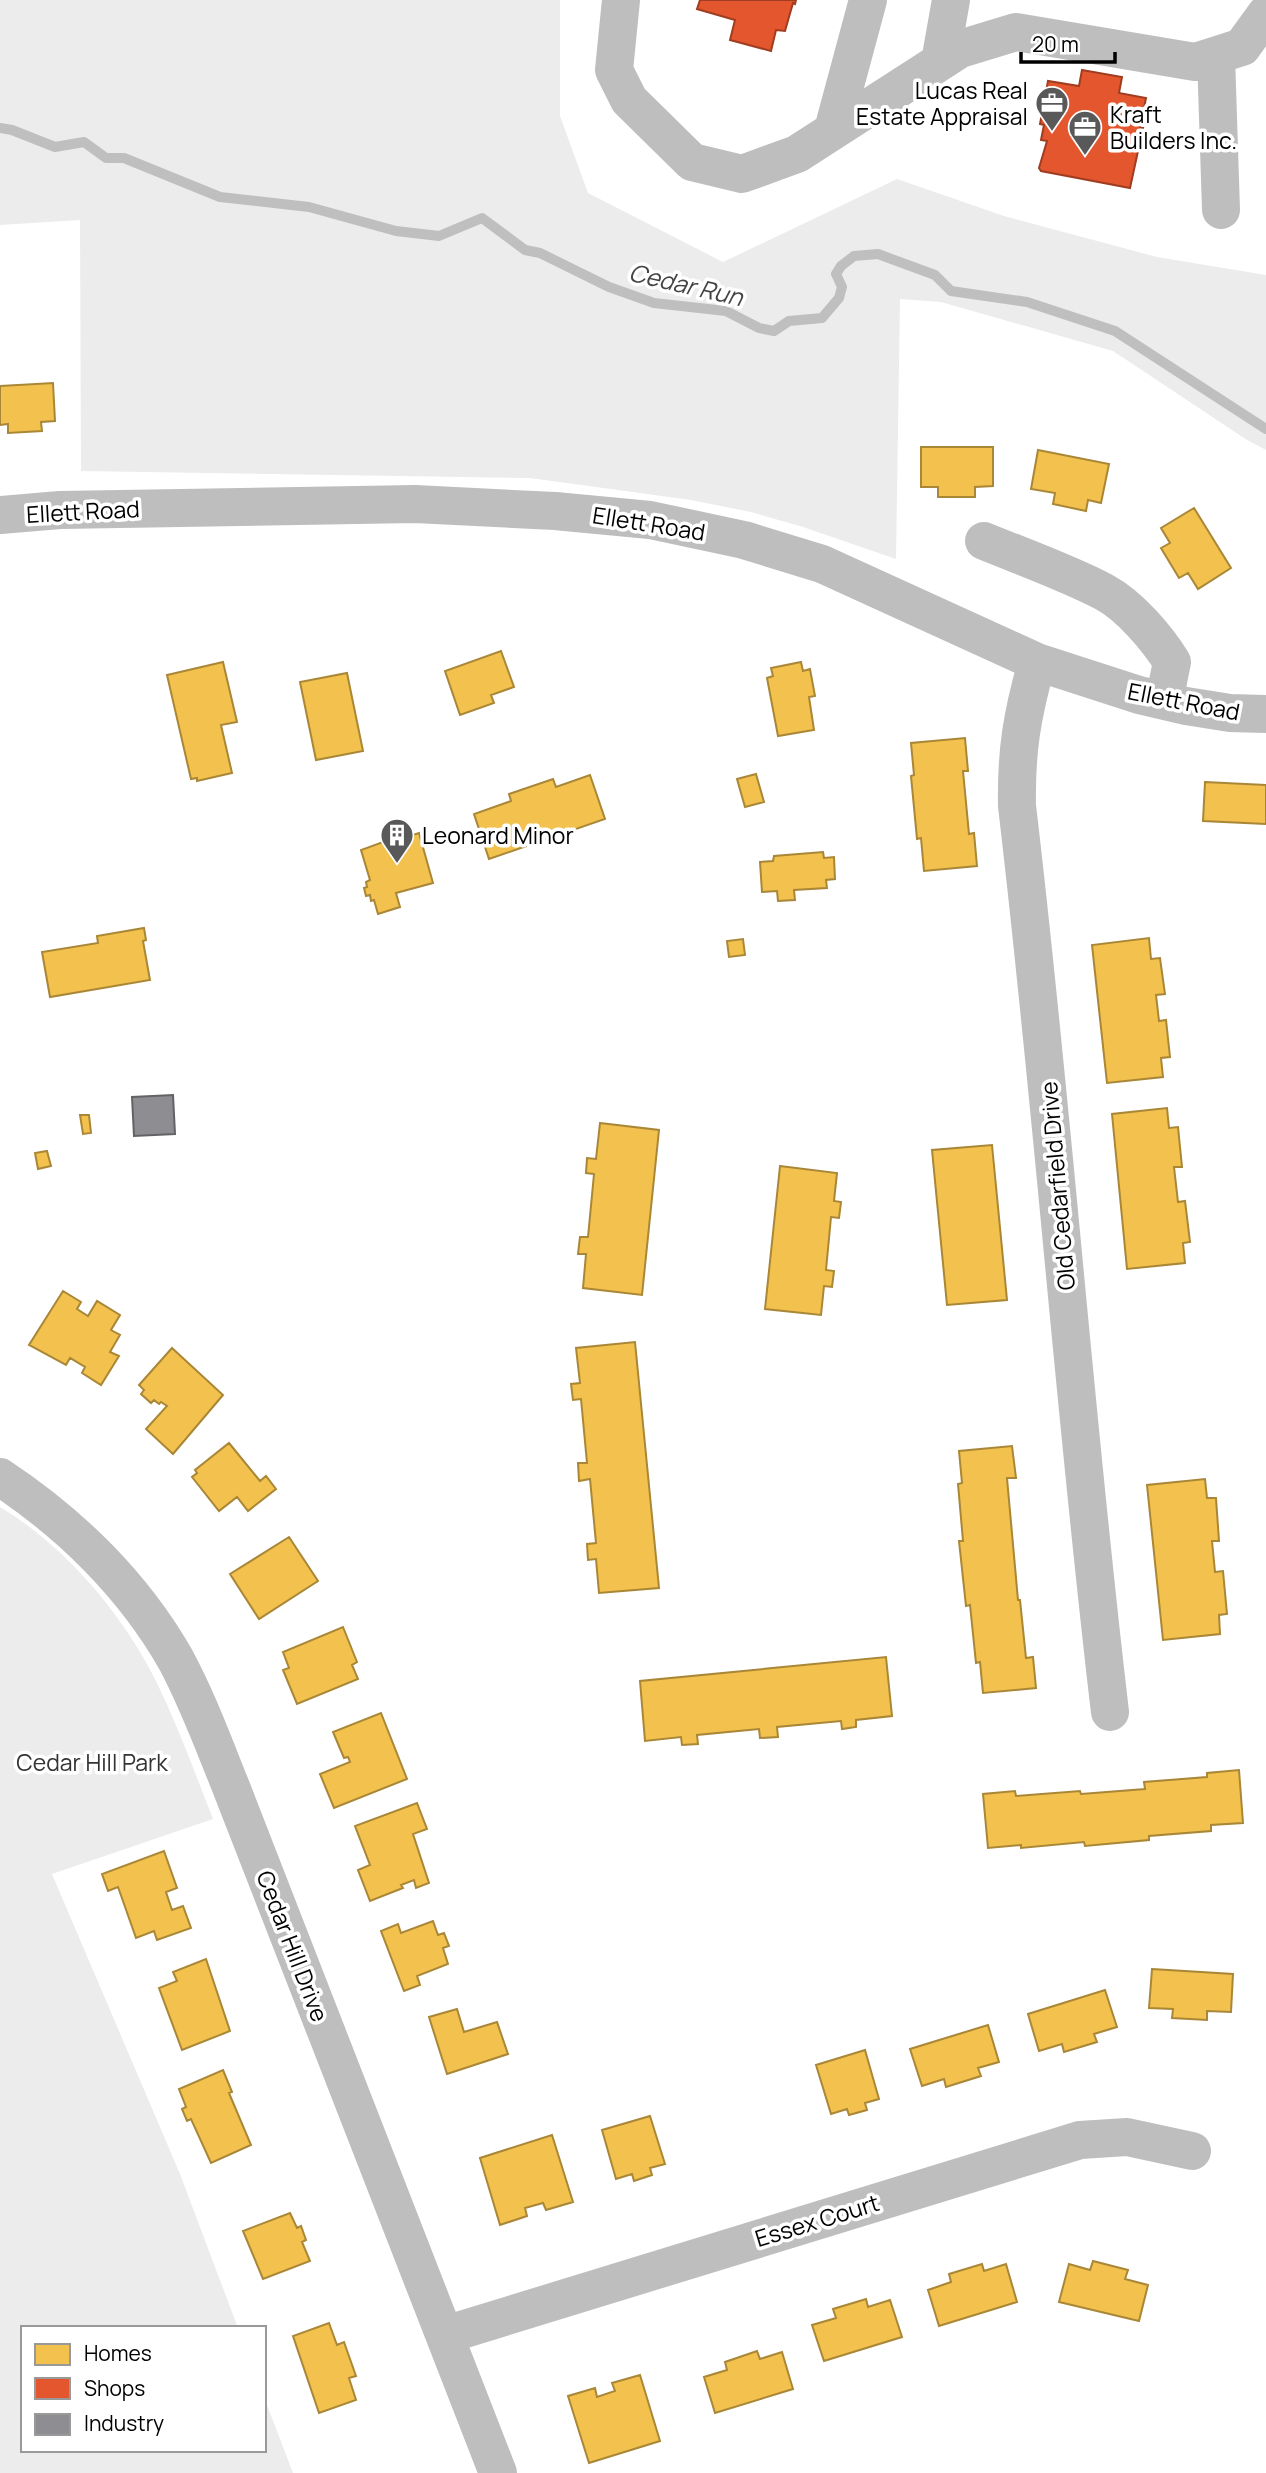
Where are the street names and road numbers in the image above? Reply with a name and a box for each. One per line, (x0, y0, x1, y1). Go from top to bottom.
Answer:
street label: Ellett Road (26, 492, 140, 530)
street label: Ellett Road (590, 498, 708, 548)
street label: Ellett Road (1125, 674, 1243, 728)
street label: Old Cedarfield Drive (1032, 1080, 1082, 1292)
street label: Cedar Hill Drive (249, 1866, 337, 2026)
street label: Essex Court (751, 2186, 883, 2254)

